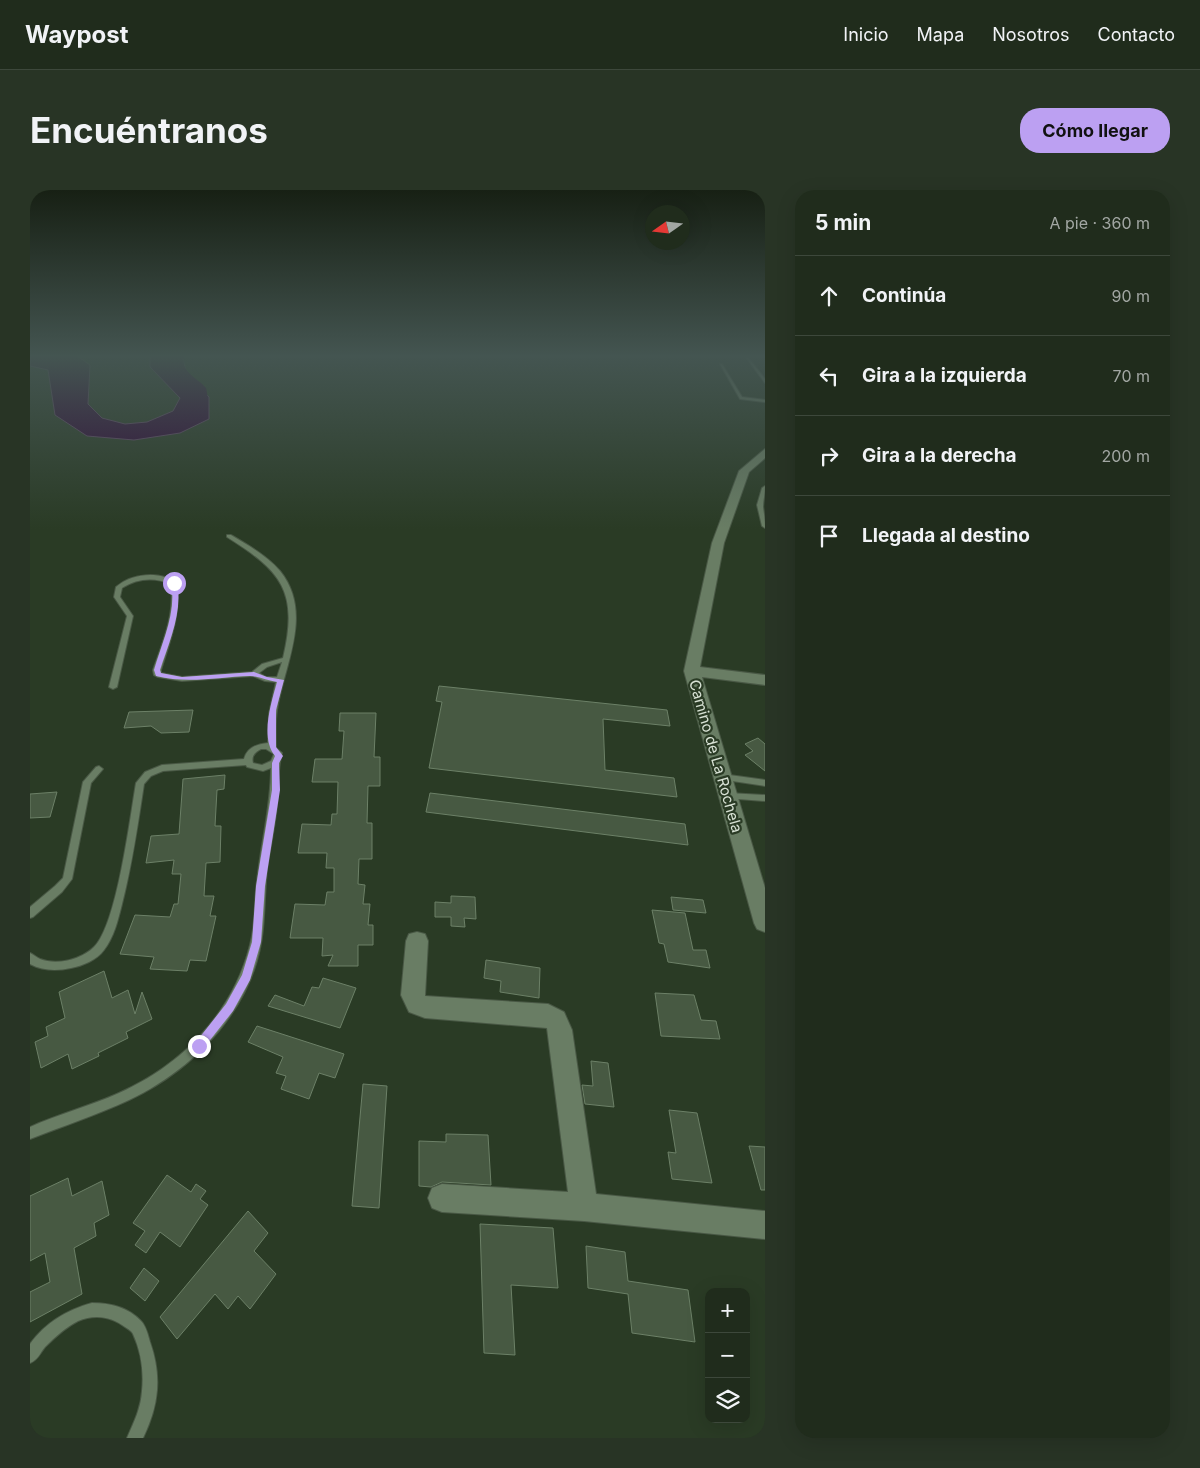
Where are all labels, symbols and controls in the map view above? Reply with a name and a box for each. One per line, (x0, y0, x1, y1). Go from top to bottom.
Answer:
text: Waypost (25, 20, 129, 49)
text: Inicio (843, 24, 889, 45)
text: Mapa (917, 24, 964, 45)
text: Nosotros (992, 24, 1070, 45)
text: Contacto (1098, 24, 1175, 45)
button: Cómo llegar (1020, 108, 1170, 153)
text: Encuéntranos (30, 109, 268, 151)
north arrow (645, 205, 690, 250)
text: 5 min (815, 210, 871, 235)
text: A pie · 360 m (1049, 213, 1150, 233)
icon: ahead (815, 282, 843, 310)
text: Continúa (862, 284, 946, 307)
text: 90 m (1111, 286, 1150, 306)
icon: left (815, 362, 843, 390)
text: Gira a la izquierda (862, 364, 1027, 387)
text: 70 m (1113, 366, 1150, 386)
icon: right (815, 442, 843, 470)
text: Gira a la derecha (862, 444, 1017, 467)
text: 200 m (1102, 446, 1150, 466)
icon: arrive (815, 522, 843, 550)
text: Llegada al destino (862, 524, 1030, 547)
route start (163, 572, 186, 595)
street label: Camino de La Rochela (685, 677, 747, 835)
route end (188, 1035, 211, 1058)
map controls (705, 1288, 750, 1423)
button: + (705, 1288, 750, 1333)
button: − (705, 1333, 750, 1378)
button: layers (705, 1378, 750, 1423)

